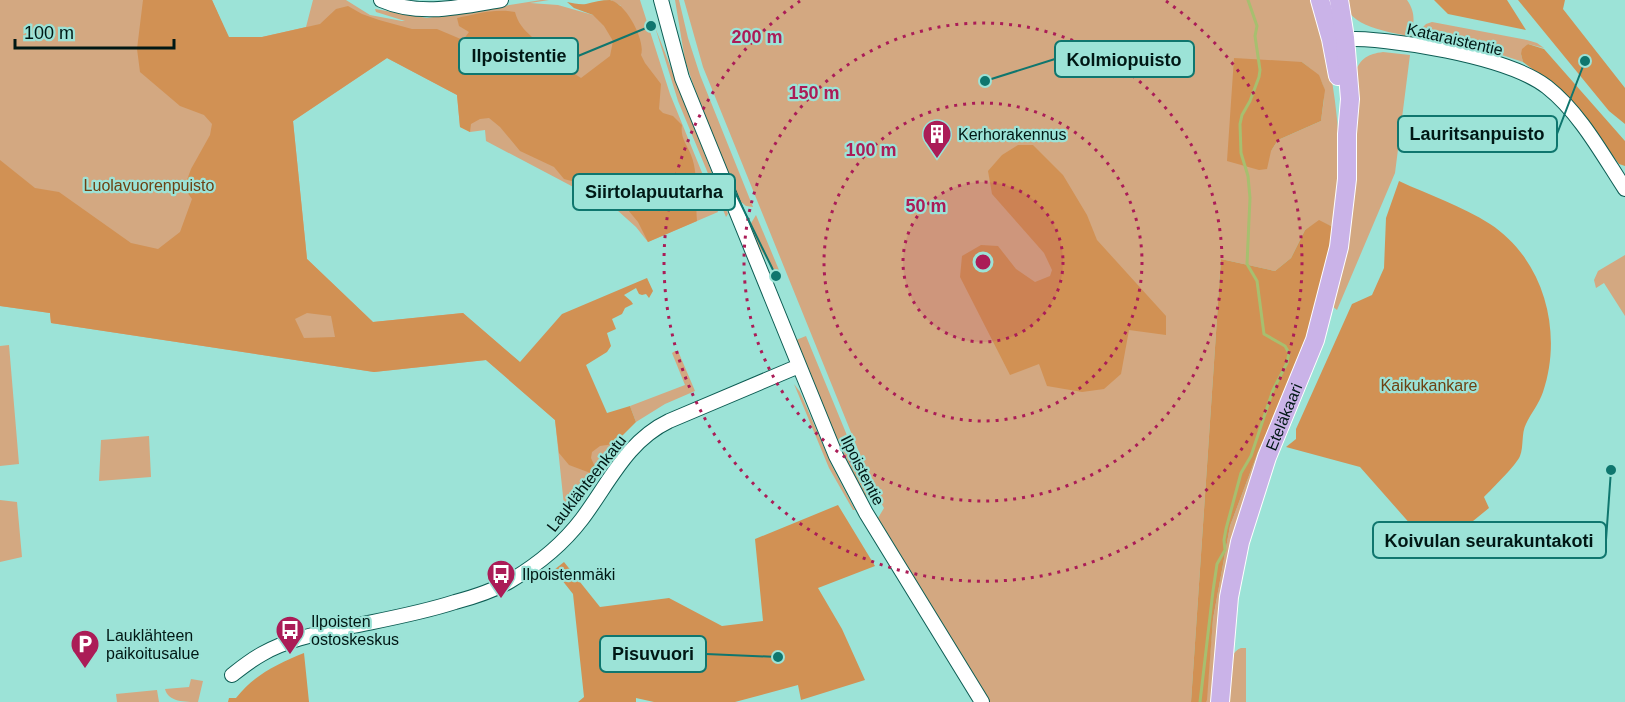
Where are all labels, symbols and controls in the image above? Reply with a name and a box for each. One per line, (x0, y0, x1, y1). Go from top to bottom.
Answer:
scale bar (15, 12, 174, 50)
street label: Kataraistentie (1405, 20, 1505, 59)
text: 100 m (24, 23, 74, 43)
text: 200 m (731, 27, 783, 47)
callout: Ilpoistentie (459, 38, 578, 74)
callout: Kolmiopuisto (1055, 41, 1194, 77)
text: Ilpoistentie (471, 46, 567, 66)
text: Kolmiopuisto (1067, 50, 1182, 70)
text: 150 m (788, 83, 840, 103)
callout: Lauritsanpuisto (1398, 116, 1557, 152)
building icon: Kerhorakennus (921, 118, 953, 160)
text: Lauritsanpuisto (1409, 124, 1545, 144)
place label: Kerhorakennus (958, 126, 1067, 143)
text: 100 m (845, 140, 897, 160)
callout: Siirtolapuutarha (573, 174, 735, 210)
park label: Luolavuorenpuisto (84, 177, 214, 194)
text: Siirtolapuutarha (585, 182, 724, 202)
text: 50 m (905, 196, 947, 216)
centre of rings (973, 252, 993, 272)
park label: Kaikukankare (1381, 377, 1478, 394)
street label: Eteläkaari (1263, 381, 1305, 453)
street label: Lauklähteenkatu (544, 432, 629, 535)
street label: Ilpoistentie (838, 432, 888, 508)
callout: Koivulan seurakuntakoti (1373, 522, 1606, 558)
text: Koivulan seurakuntakoti (1384, 531, 1594, 551)
bus stop icon: Ilpoistenmäki (485, 558, 517, 600)
place label: Ilpoistenmäki (522, 566, 615, 583)
place label: Ilpoisten ostoskeskus (311, 613, 399, 648)
bus stop icon: Ilpoisten ostoskeskus (274, 614, 306, 656)
place label: Lauklähteen paikoitusalue (106, 627, 200, 662)
parking icon: Lauklähteen paikoitusalue (69, 628, 101, 670)
callout: Pisuvuori (600, 636, 706, 672)
text: Pisuvuori (612, 644, 694, 664)

